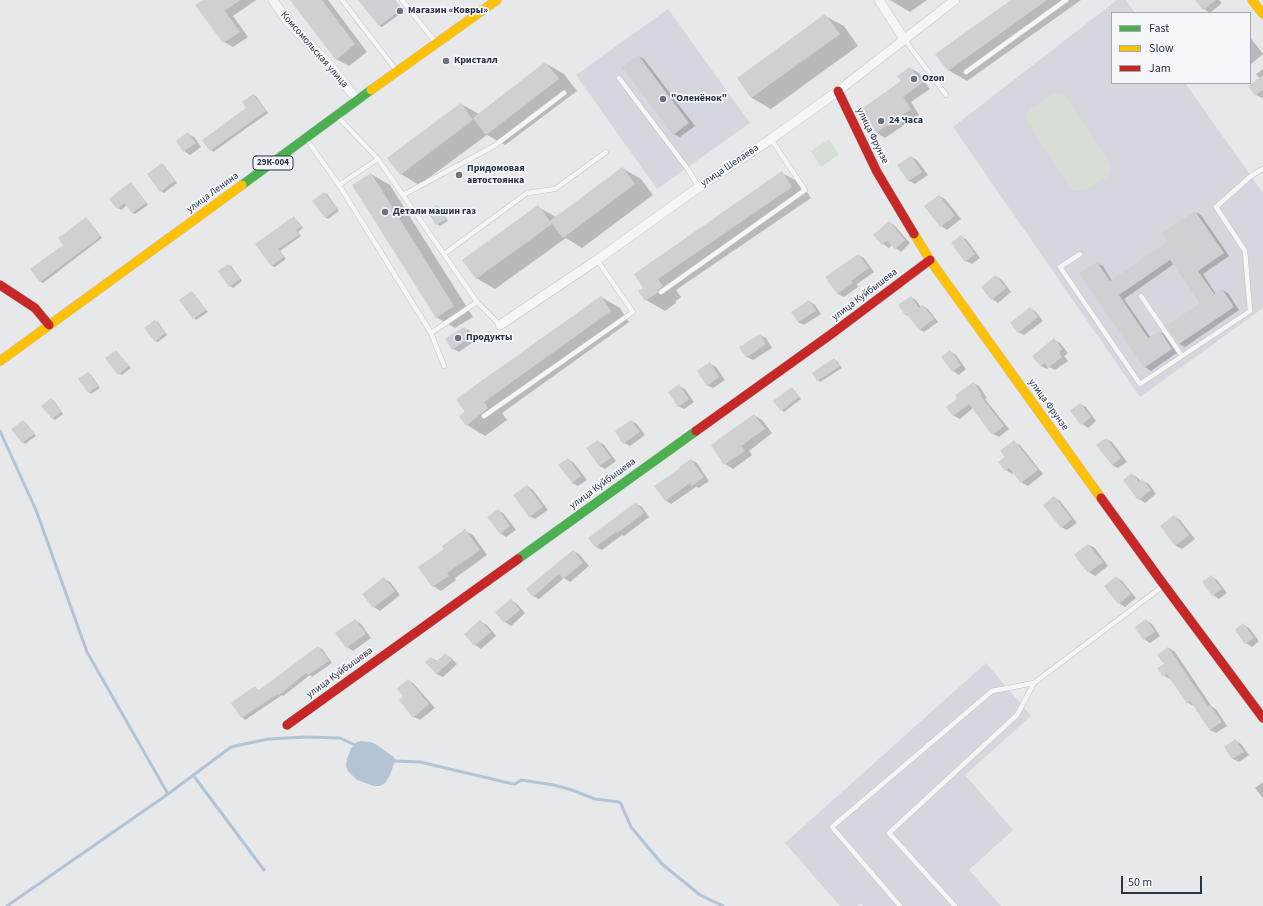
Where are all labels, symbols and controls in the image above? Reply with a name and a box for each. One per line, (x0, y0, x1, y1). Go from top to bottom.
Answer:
place label: Магазин «Ковры» (408, 5, 488, 17)
marker: Магазин «Ковры» (395, 6, 405, 16)
street label: Комсомольская улица (278, 9, 350, 91)
legend (1111, 12, 1251, 84)
text: Fast (1149, 20, 1169, 37)
text: Slow (1149, 40, 1174, 57)
place label: Кристалл (454, 55, 498, 67)
marker: Кристалл (441, 56, 451, 66)
text: Jam (1149, 60, 1171, 77)
place label: Ozon (922, 73, 944, 85)
marker: Ozon (909, 74, 919, 84)
place label: "Оленёнок" (671, 93, 727, 105)
marker: "Оленёнок" (658, 94, 668, 104)
street label: улица Фрунзе (853, 106, 891, 166)
place label: 24 Часа (889, 115, 923, 127)
marker: 24 Часа (876, 116, 886, 126)
street label: улица Шелаева (699, 142, 761, 190)
road number: 29К-004 (253, 156, 293, 170)
place label: Придомовая автостоянка (467, 163, 525, 186)
street label: улица Ленина (185, 170, 241, 216)
marker: Придомовая автостоянка (454, 170, 464, 180)
place label: Детали машин газ (393, 206, 476, 218)
marker: Детали машин газ (380, 207, 390, 217)
street label: улица Куйбышева (830, 266, 900, 324)
place label: Продукты (466, 332, 512, 344)
marker: Продукты (453, 333, 463, 343)
street label: улица Фрунзе (1025, 377, 1071, 433)
street label: улица Куйбышева (568, 456, 638, 512)
street label: улица Куйбышева (305, 645, 375, 701)
scale bar (1123, 868, 1204, 894)
text: 50 m (1128, 874, 1152, 891)

